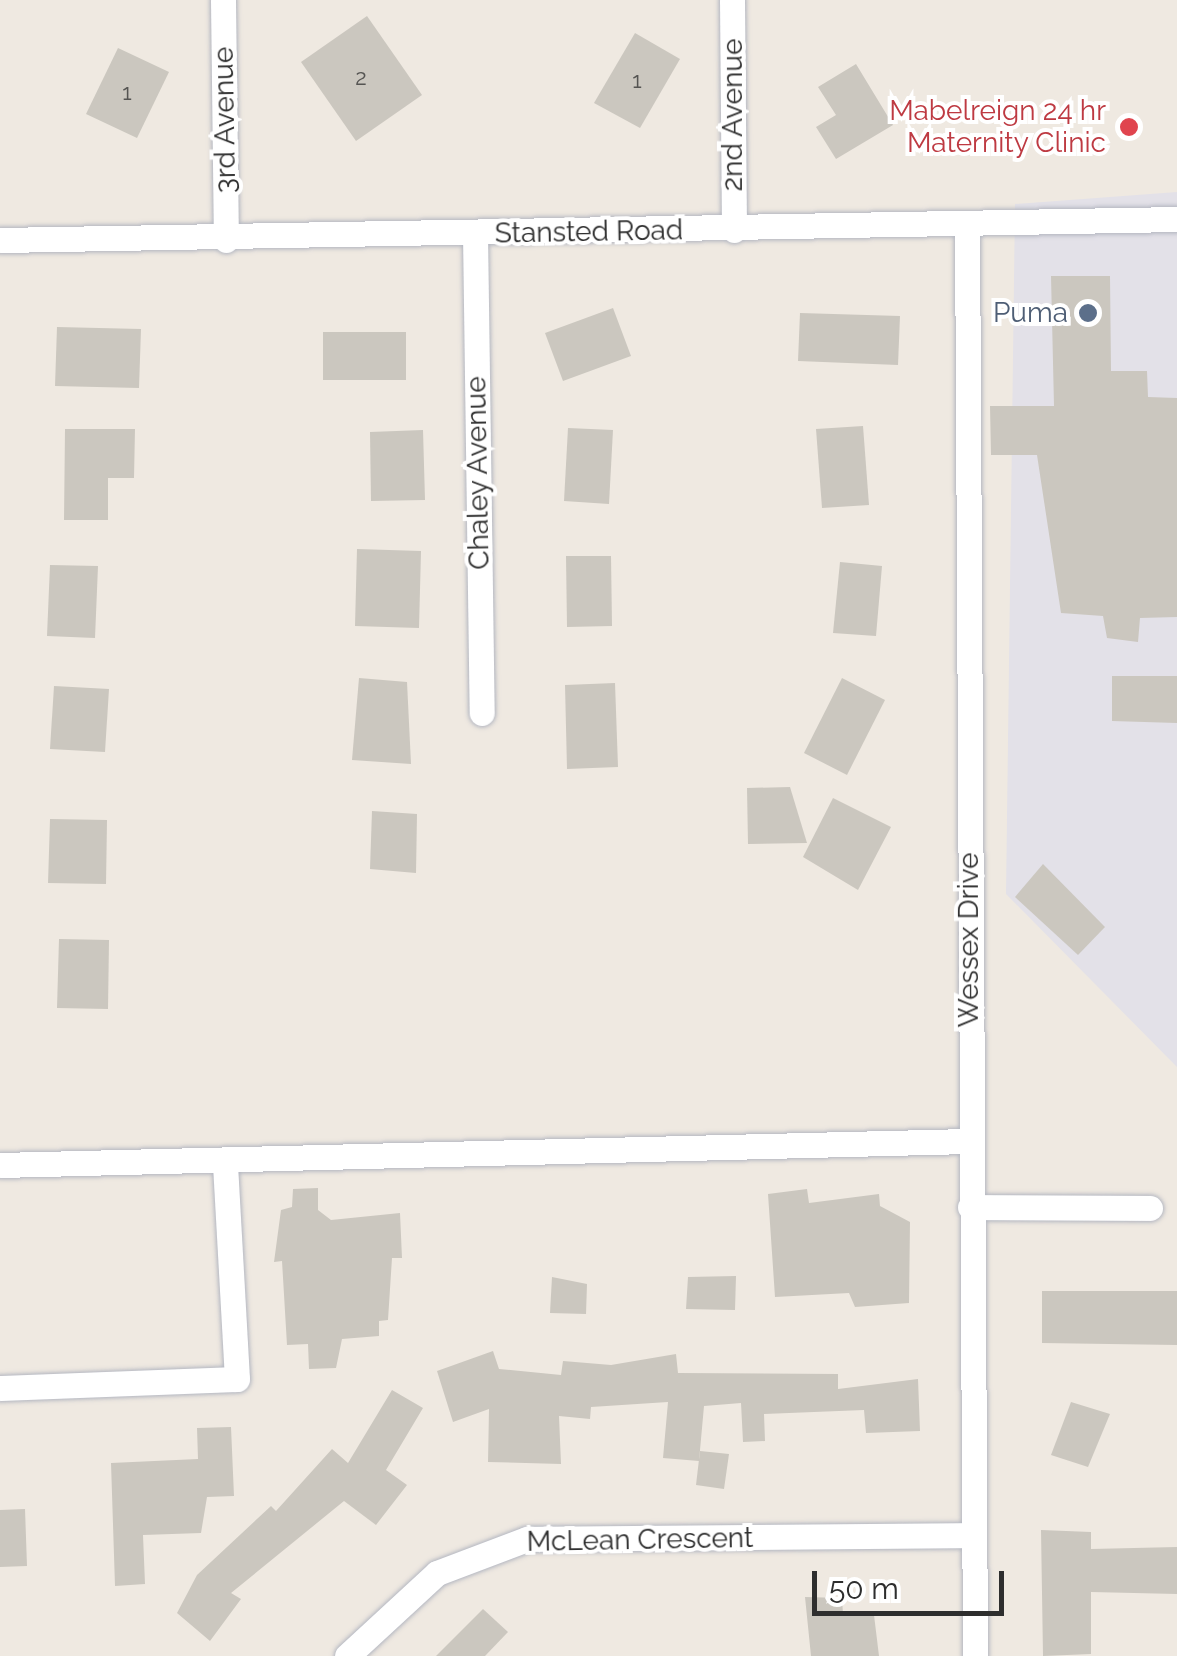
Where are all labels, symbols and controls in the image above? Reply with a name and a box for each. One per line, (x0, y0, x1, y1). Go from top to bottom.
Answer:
street label: 2nd Avenue (716, 38, 750, 192)
street label: 3rd Avenue (207, 46, 243, 194)
house number: 2 (355, 65, 367, 91)
house number: 1 (632, 68, 642, 94)
house number: 1 (122, 80, 132, 106)
place label: Mabelreign 24 hr Maternity Clinic (889, 94, 1106, 160)
marker: Mabelreign 24 hr Maternity Clinic (1116, 114, 1142, 140)
street label: Stansted Road (494, 214, 684, 250)
place label: Puma (993, 296, 1068, 330)
marker: Puma (1077, 302, 1099, 324)
street label: Chaley Avenue (460, 375, 496, 571)
street label: Wessex Drive (952, 853, 986, 1027)
street label: McLean Crescent (526, 1521, 754, 1559)
scale bar (817, 1551, 1010, 1613)
text: 50 m (829, 1571, 899, 1606)

